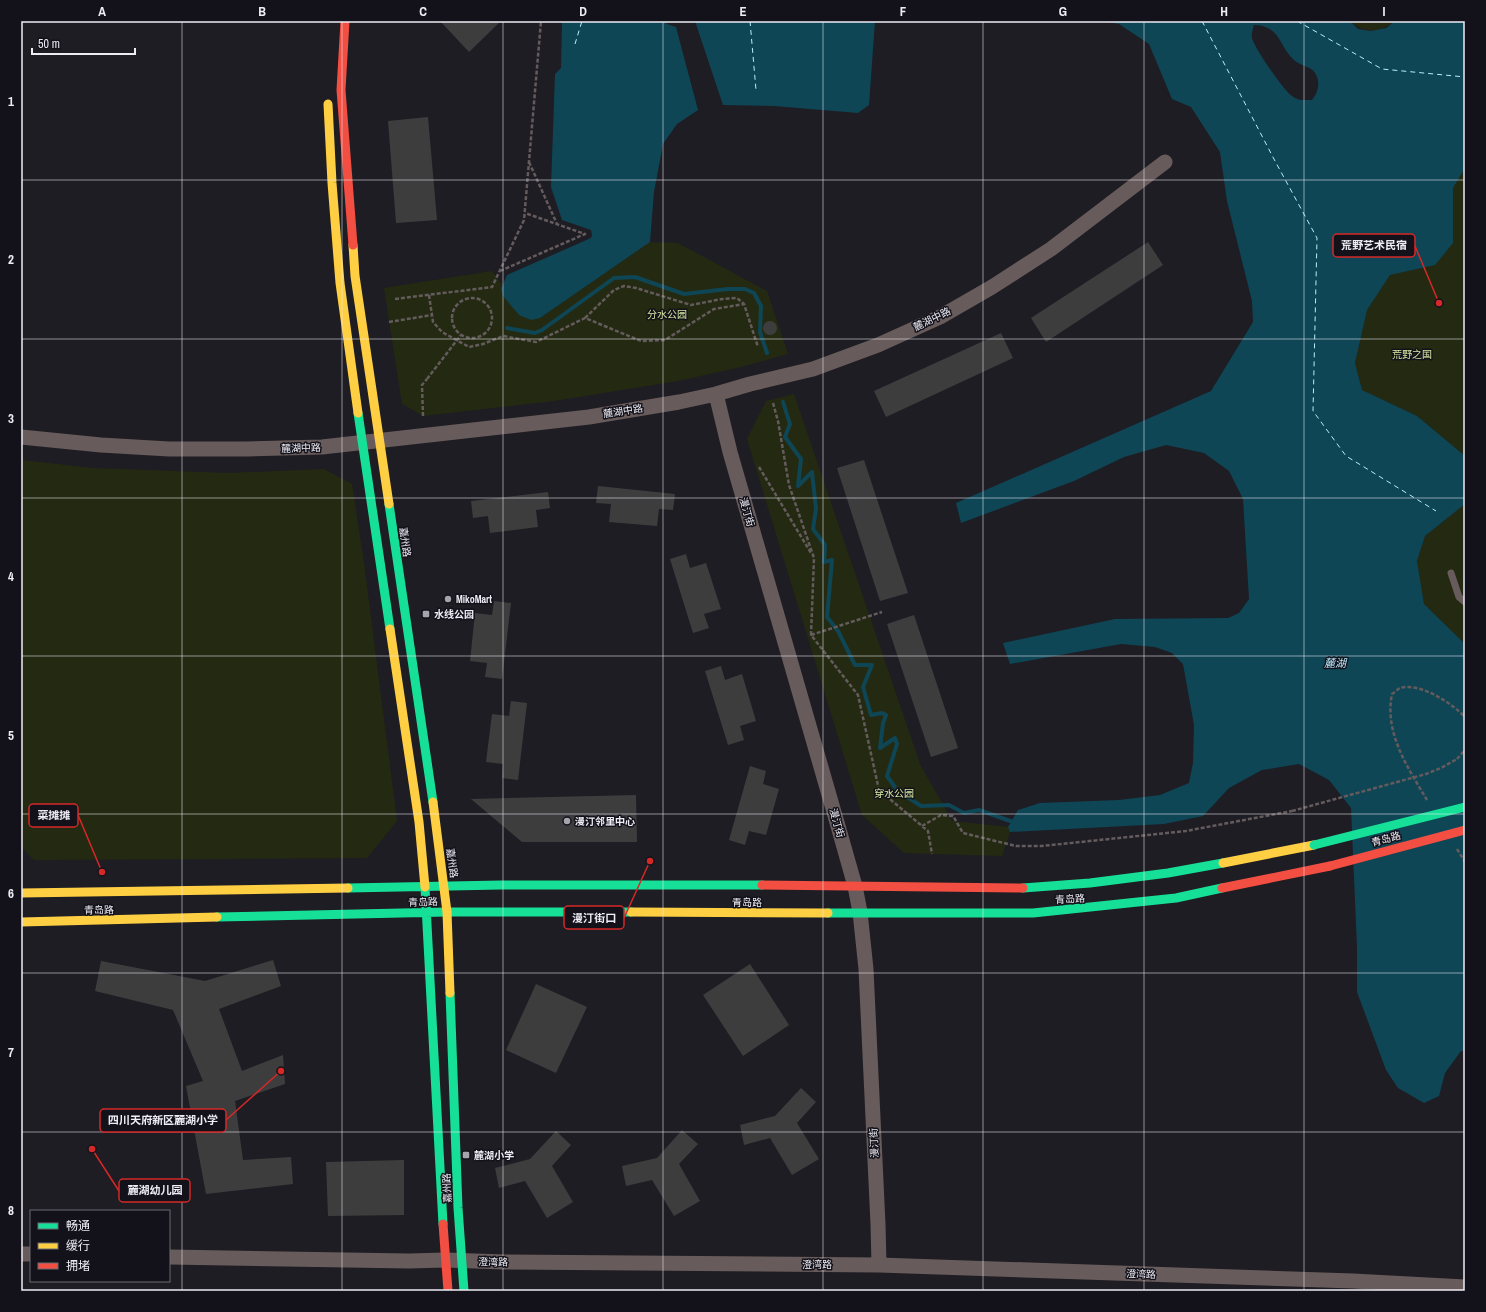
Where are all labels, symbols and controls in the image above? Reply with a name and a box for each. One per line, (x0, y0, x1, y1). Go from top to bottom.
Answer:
text: A (98, 3, 106, 20)
text: B (258, 3, 266, 20)
text: C (419, 3, 427, 20)
text: D (579, 3, 587, 20)
text: E (739, 3, 747, 20)
text: F (900, 3, 907, 20)
text: G (1059, 3, 1067, 20)
text: H (1220, 3, 1228, 20)
text: I (1383, 3, 1386, 20)
scale bar (32, 30, 135, 56)
text: 50 m (38, 36, 60, 52)
text: 1 (8, 93, 14, 110)
callout: 荒野艺术民宿 (1333, 234, 1415, 257)
text: 荒野艺术民宿 (1341, 238, 1407, 252)
text: 2 (8, 251, 14, 268)
street label: 麓湖中路 (911, 304, 953, 334)
park label: 分水公园 (647, 308, 687, 321)
park label: 荒野之国 (1392, 348, 1432, 361)
street label: 麓湖中路 (602, 401, 644, 421)
text: 3 (8, 410, 14, 427)
street label: 麓湖中路 (281, 441, 321, 455)
street label: 漫汀街 (737, 496, 757, 528)
street label: 嘉州路 (396, 526, 414, 558)
text: 4 (8, 568, 14, 585)
place label: MikoMart (456, 593, 492, 606)
marker: MikoMart (443, 594, 453, 604)
place label: 水线公园 (434, 608, 474, 621)
marker: 水线公园 (421, 609, 431, 619)
water label: 麓湖 (1324, 656, 1348, 670)
text: 5 (8, 727, 14, 744)
park label: 穿水公园 (874, 787, 914, 800)
callout: 菜摊摊 (29, 804, 78, 827)
street label: 漫汀街 (827, 807, 847, 839)
text: 菜摊摊 (38, 808, 71, 822)
place label: 漫汀邻里中心 (575, 815, 635, 828)
marker: 漫汀邻里中心 (562, 816, 572, 826)
street label: 青岛路 (1370, 829, 1402, 849)
street label: 嘉州路 (443, 847, 461, 879)
text: 6 (8, 885, 14, 902)
street label: 青岛路 (1055, 891, 1085, 907)
street label: 青岛路 (408, 895, 438, 909)
street label: 青岛路 (732, 896, 762, 909)
street label: 青岛路 (84, 903, 114, 917)
callout: 漫汀街口 (564, 906, 624, 929)
text: 漫汀街口 (572, 911, 616, 925)
text: 7 (8, 1044, 14, 1061)
callout: 四川天府新区麓湖小学 (100, 1109, 226, 1132)
text: 四川天府新区麓湖小学 (108, 1113, 218, 1127)
street label: 漫汀街 (867, 1128, 881, 1158)
place label: 麓湖小学 (474, 1149, 514, 1162)
marker: 麓湖小学 (461, 1150, 471, 1160)
street label: 嘉州路 (440, 1173, 454, 1203)
callout: 麓湖幼儿园 (119, 1179, 190, 1202)
text: 麓湖幼儿园 (128, 1183, 183, 1197)
text: 8 (8, 1202, 14, 1219)
legend (30, 1210, 170, 1282)
text: 畅通 (66, 1218, 90, 1234)
text: 缓行 (66, 1238, 90, 1254)
street label: 澄湾路 (478, 1255, 508, 1269)
text: 拥堵 (66, 1258, 90, 1274)
street label: 澄湾路 (802, 1258, 832, 1271)
street label: 澄湾路 (1126, 1267, 1156, 1281)

